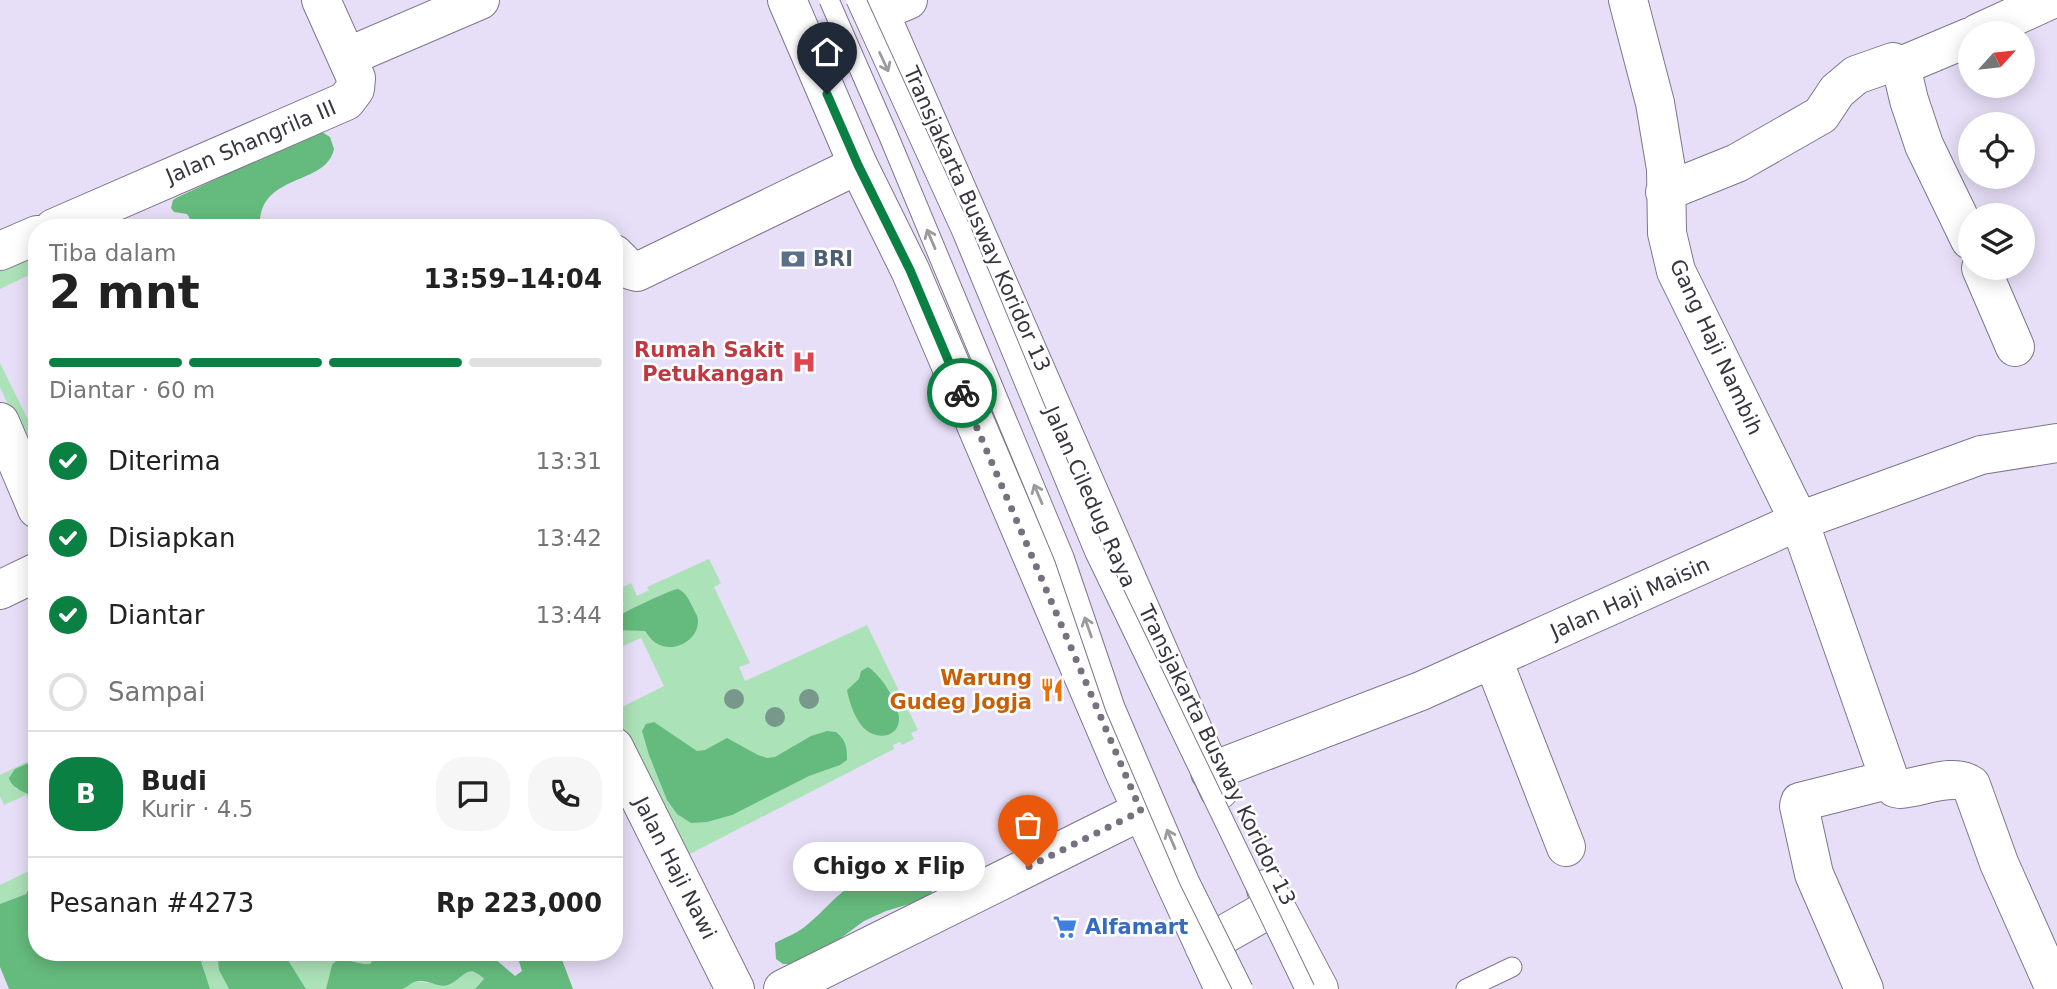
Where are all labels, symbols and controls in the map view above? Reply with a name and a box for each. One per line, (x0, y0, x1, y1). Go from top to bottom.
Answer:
north arrow (1958, 21, 2035, 98)
map controls (1958, 21, 2035, 280)
pin (797, 22, 857, 94)
icon: home (808, 33, 846, 71)
one-way arrow (878, 51, 891, 72)
street label: Transjakarta Busway Koridor 13 (898, 62, 1055, 375)
street label: Jalan Shangrila III (161, 95, 340, 189)
button: locate (1958, 112, 2035, 189)
button: layers (1958, 203, 2035, 280)
one-way arrow (924, 228, 937, 250)
text: Tiba dalam (49, 240, 176, 266)
bank icon: BRI (779, 245, 807, 273)
place label: BRI (813, 247, 853, 271)
street label: Gang Haji Nambih (1665, 255, 1767, 439)
text: 13:59–14:04 (423, 264, 602, 294)
text: 2 mnt (49, 265, 200, 319)
place label: Rumah Sakit Petukangan (634, 338, 784, 386)
hospital icon: Rumah Sakit Petukangan (790, 348, 818, 376)
courier (927, 358, 997, 428)
icon: bike (943, 374, 981, 412)
text: Diantar · 60 m (49, 377, 215, 403)
street label: Jalan Ciledug Raya (1038, 401, 1141, 591)
icon: check (49, 442, 87, 480)
text: Diterima (108, 446, 221, 476)
text: 13:31 (536, 448, 602, 474)
one-way arrow (1030, 484, 1043, 505)
icon: check (49, 519, 87, 557)
text: Disiapkan (108, 523, 235, 553)
text: 13:42 (536, 525, 602, 551)
street label: Jalan Haji Maisin (1545, 552, 1713, 645)
icon: check (49, 596, 87, 634)
text: Diantar (108, 600, 204, 630)
street label: Transjakarta Busway Koridor 13 (1133, 600, 1300, 909)
text: 13:44 (536, 602, 602, 628)
one-way arrow (1081, 617, 1093, 639)
place label: Warung Gudeg Jogja (890, 666, 1032, 714)
restaurant icon: Warung Gudeg Jogja (1038, 676, 1066, 704)
text: Sampai (108, 677, 205, 707)
button: chat (436, 757, 510, 831)
button: phone (528, 757, 602, 831)
text: Budi (141, 766, 207, 796)
text: B (76, 779, 96, 809)
street label: Jalan Haji Nawi (628, 791, 721, 943)
pin (998, 795, 1058, 867)
text: Kurir · 4.5 (141, 796, 253, 822)
icon: bag (1009, 806, 1047, 844)
one-way arrow (1164, 829, 1177, 850)
callout: Chigo x Flip (794, 842, 986, 892)
text: Chigo x Flip (813, 853, 965, 879)
text: Pesanan #4273 (49, 888, 254, 918)
text: Rp 223,000 (436, 888, 602, 918)
supermarket icon: Alfamart (1051, 913, 1079, 941)
place label: Alfamart (1085, 915, 1188, 939)

